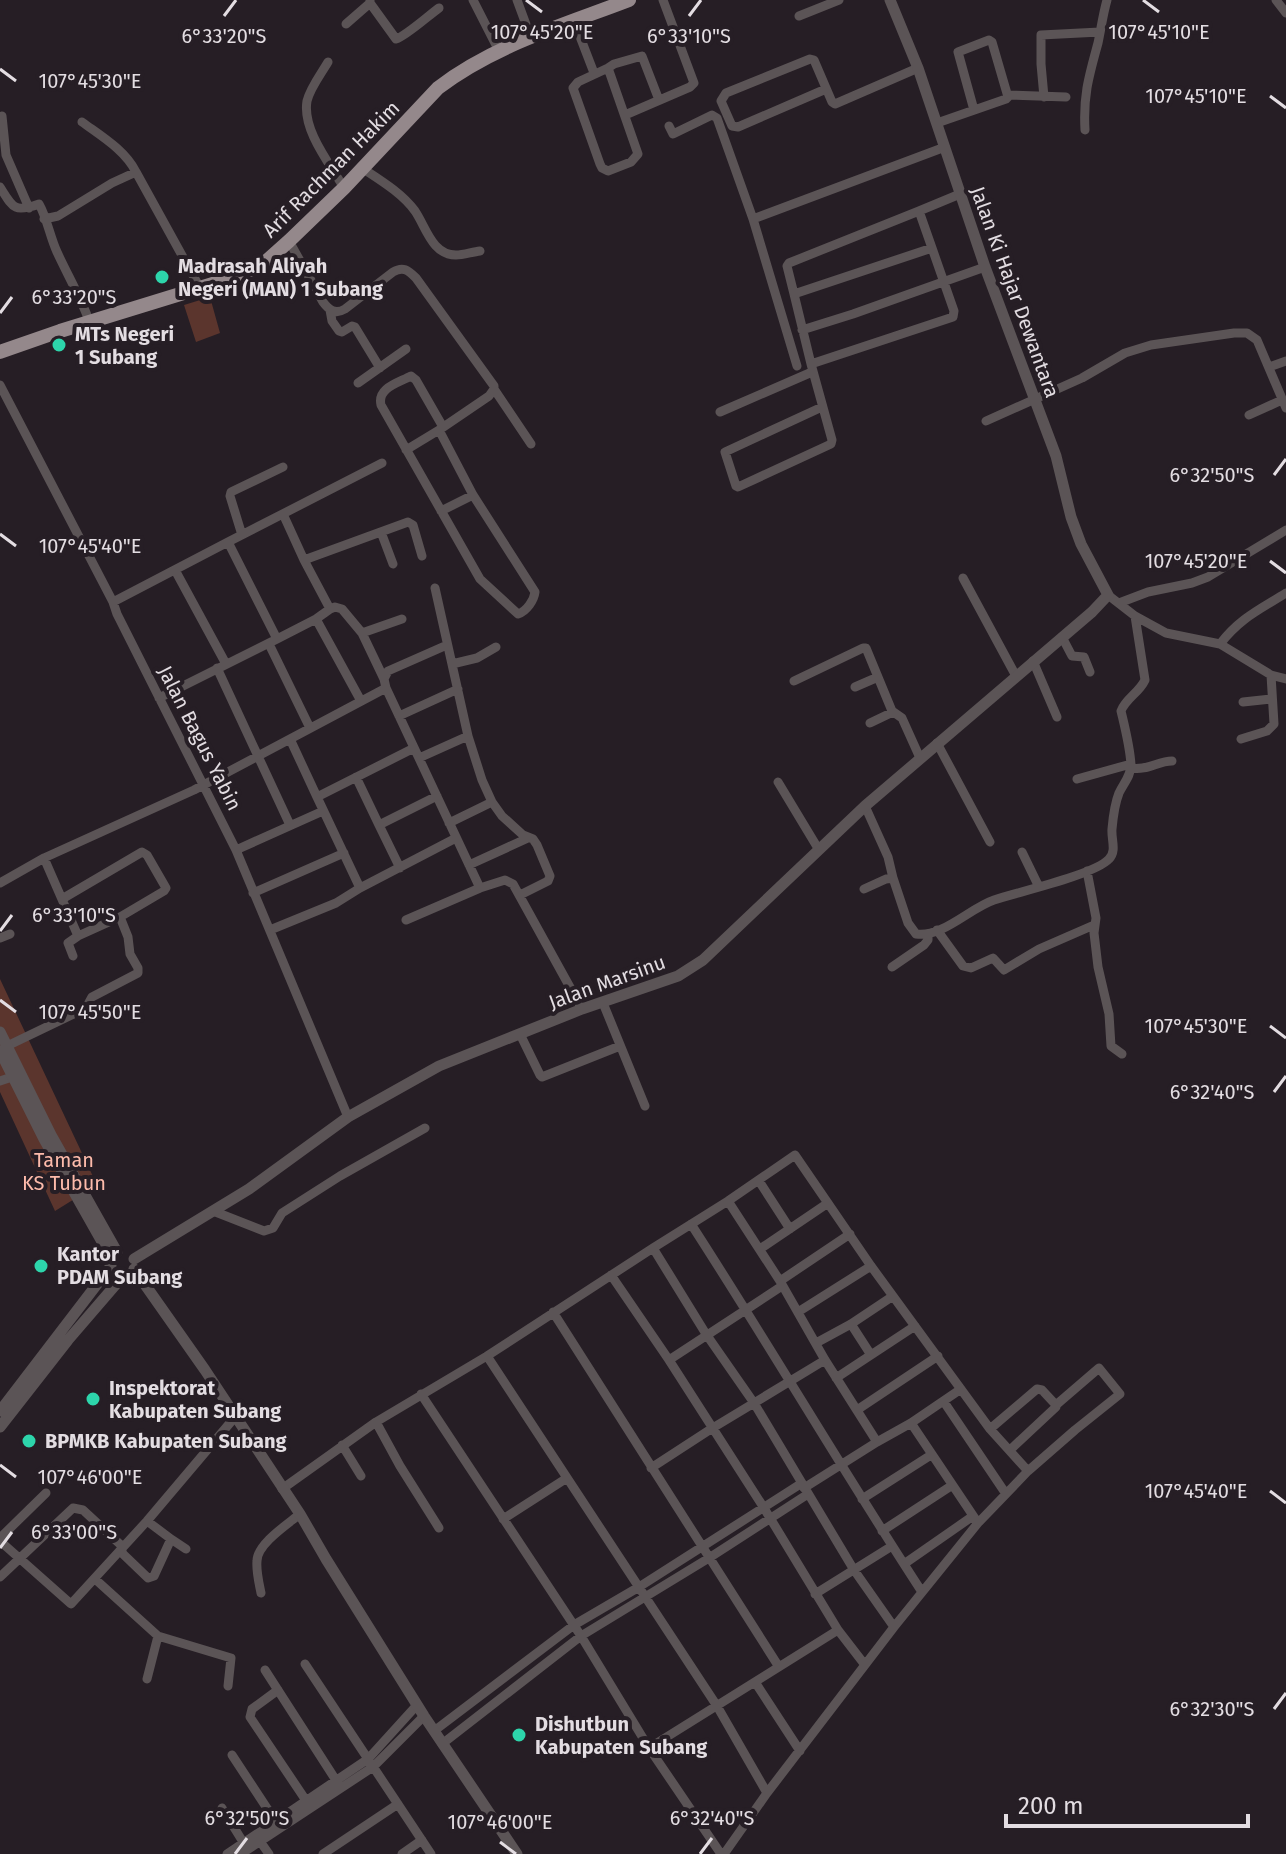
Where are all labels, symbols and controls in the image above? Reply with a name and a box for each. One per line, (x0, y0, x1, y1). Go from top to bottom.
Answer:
text: 107°45'20"E (491, 20, 593, 44)
text: 107°45'10"E (1108, 20, 1210, 44)
text: 6°33'20"S (182, 24, 267, 48)
text: 6°33'10"S (647, 24, 731, 48)
text: 107°45'30"E (39, 69, 141, 93)
text: 107°45'10"E (1145, 84, 1247, 108)
street label: Arif Rachman Hakim (258, 96, 404, 242)
street label: Jalan Ki Hajar Dewantara (966, 183, 1064, 401)
place label: Madrasah Aliyah Negeri (MAN) 1 Subang (178, 254, 384, 301)
marker: Madrasah Aliyah Negeri (MAN) 1 Subang (153, 268, 171, 286)
text: 6°33'20"S (32, 285, 117, 309)
place label: MTs Negeri 1 Subang (75, 322, 174, 369)
marker: MTs Negeri 1 Subang (50, 336, 68, 354)
text: 6°32'50"S (1170, 463, 1255, 487)
text: 107°45'40"E (39, 534, 141, 558)
text: 107°45'20"E (1145, 549, 1247, 573)
street label: Jalan Bagus Yabin (153, 662, 247, 814)
text: 6°33'10"S (32, 903, 116, 927)
street label: Jalan Marsinu (545, 950, 669, 1014)
text: 107°45'50"E (39, 1000, 141, 1024)
text: 107°45'30"E (1145, 1014, 1247, 1038)
text: 6°32'40"S (1170, 1080, 1254, 1104)
park label: Taman KS Tubun (22, 1148, 106, 1195)
place label: Kantor PDAM Subang (57, 1242, 183, 1289)
marker: Kantor PDAM Subang (32, 1257, 50, 1275)
place label: Inspektorat Kabupaten Subang (109, 1376, 282, 1423)
marker: Inspektorat Kabupaten Subang (84, 1390, 102, 1408)
place label: BPMKB Kabupaten Subang (45, 1429, 288, 1453)
marker: BPMKB Kabupaten Subang (20, 1432, 38, 1450)
text: 107°46'00"E (38, 1465, 142, 1489)
text: 107°45'40"E (1145, 1479, 1247, 1503)
text: 6°33'00"S (31, 1520, 117, 1544)
text: 6°32'30"S (1170, 1697, 1254, 1721)
place label: Dishutbun Kabupaten Subang (535, 1712, 708, 1759)
marker: Dishutbun Kabupaten Subang (510, 1726, 528, 1744)
scale bar (1006, 1778, 1248, 1828)
text: 200 m (1018, 1792, 1084, 1820)
text: 6°32'50"S (205, 1806, 290, 1830)
text: 6°32'40"S (670, 1806, 754, 1830)
text: 107°46'00"E (448, 1810, 552, 1834)

